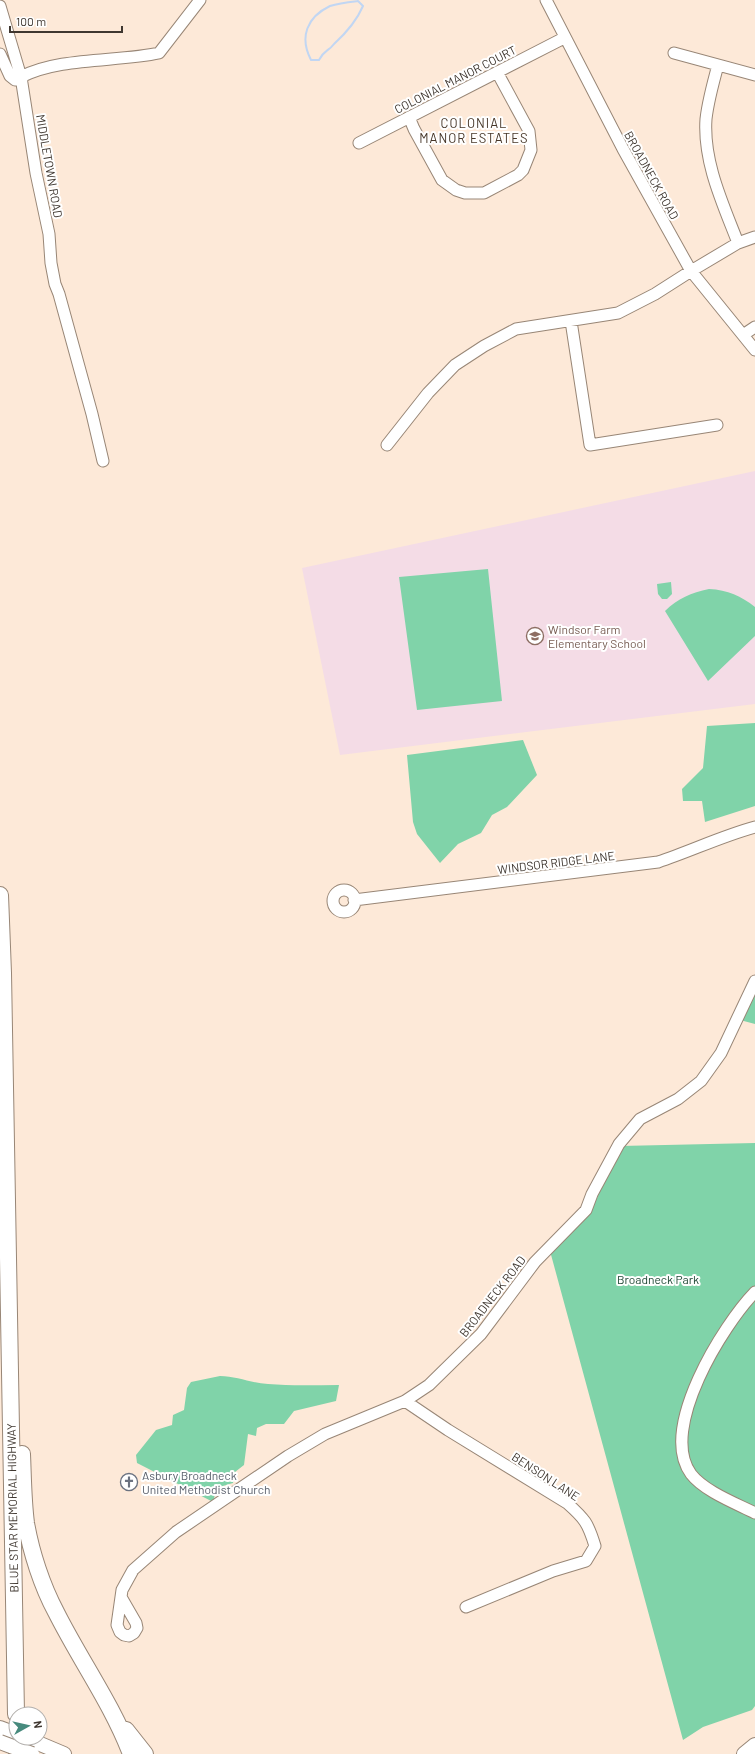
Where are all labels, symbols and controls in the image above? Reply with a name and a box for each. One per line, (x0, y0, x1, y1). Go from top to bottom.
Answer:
scale bar (10, 8, 122, 34)
text: 100 m (16, 14, 46, 28)
street label: COLONIAL MANOR COURT (392, 42, 518, 116)
street label: MIDDLETOWN ROAD (34, 113, 66, 219)
district label: COLONIAL MANOR ESTATES (419, 115, 529, 146)
street label: BROADNECK ROAD (622, 128, 682, 222)
place label: Windsor Farm Elementary School (548, 622, 646, 650)
school or university icon: Windsor Farm Elementary School (525, 626, 545, 646)
street label: WINDSOR RIDGE LANE (497, 848, 615, 876)
street label: BROADNECK ROAD (456, 1253, 528, 1339)
park label: Broadneck Park (617, 1272, 699, 1286)
street label: BLUE STAR MEMORIAL HIGHWAY (4, 1423, 20, 1593)
street label: BENSON LANE (510, 1449, 582, 1503)
place label: Asbury Broadneck United Methodist Church (142, 1468, 270, 1496)
church icon: Asbury Broadneck United Methodist Church (119, 1472, 139, 1492)
north arrow (8, 1706, 48, 1746)
text: N (31, 1720, 45, 1729)

